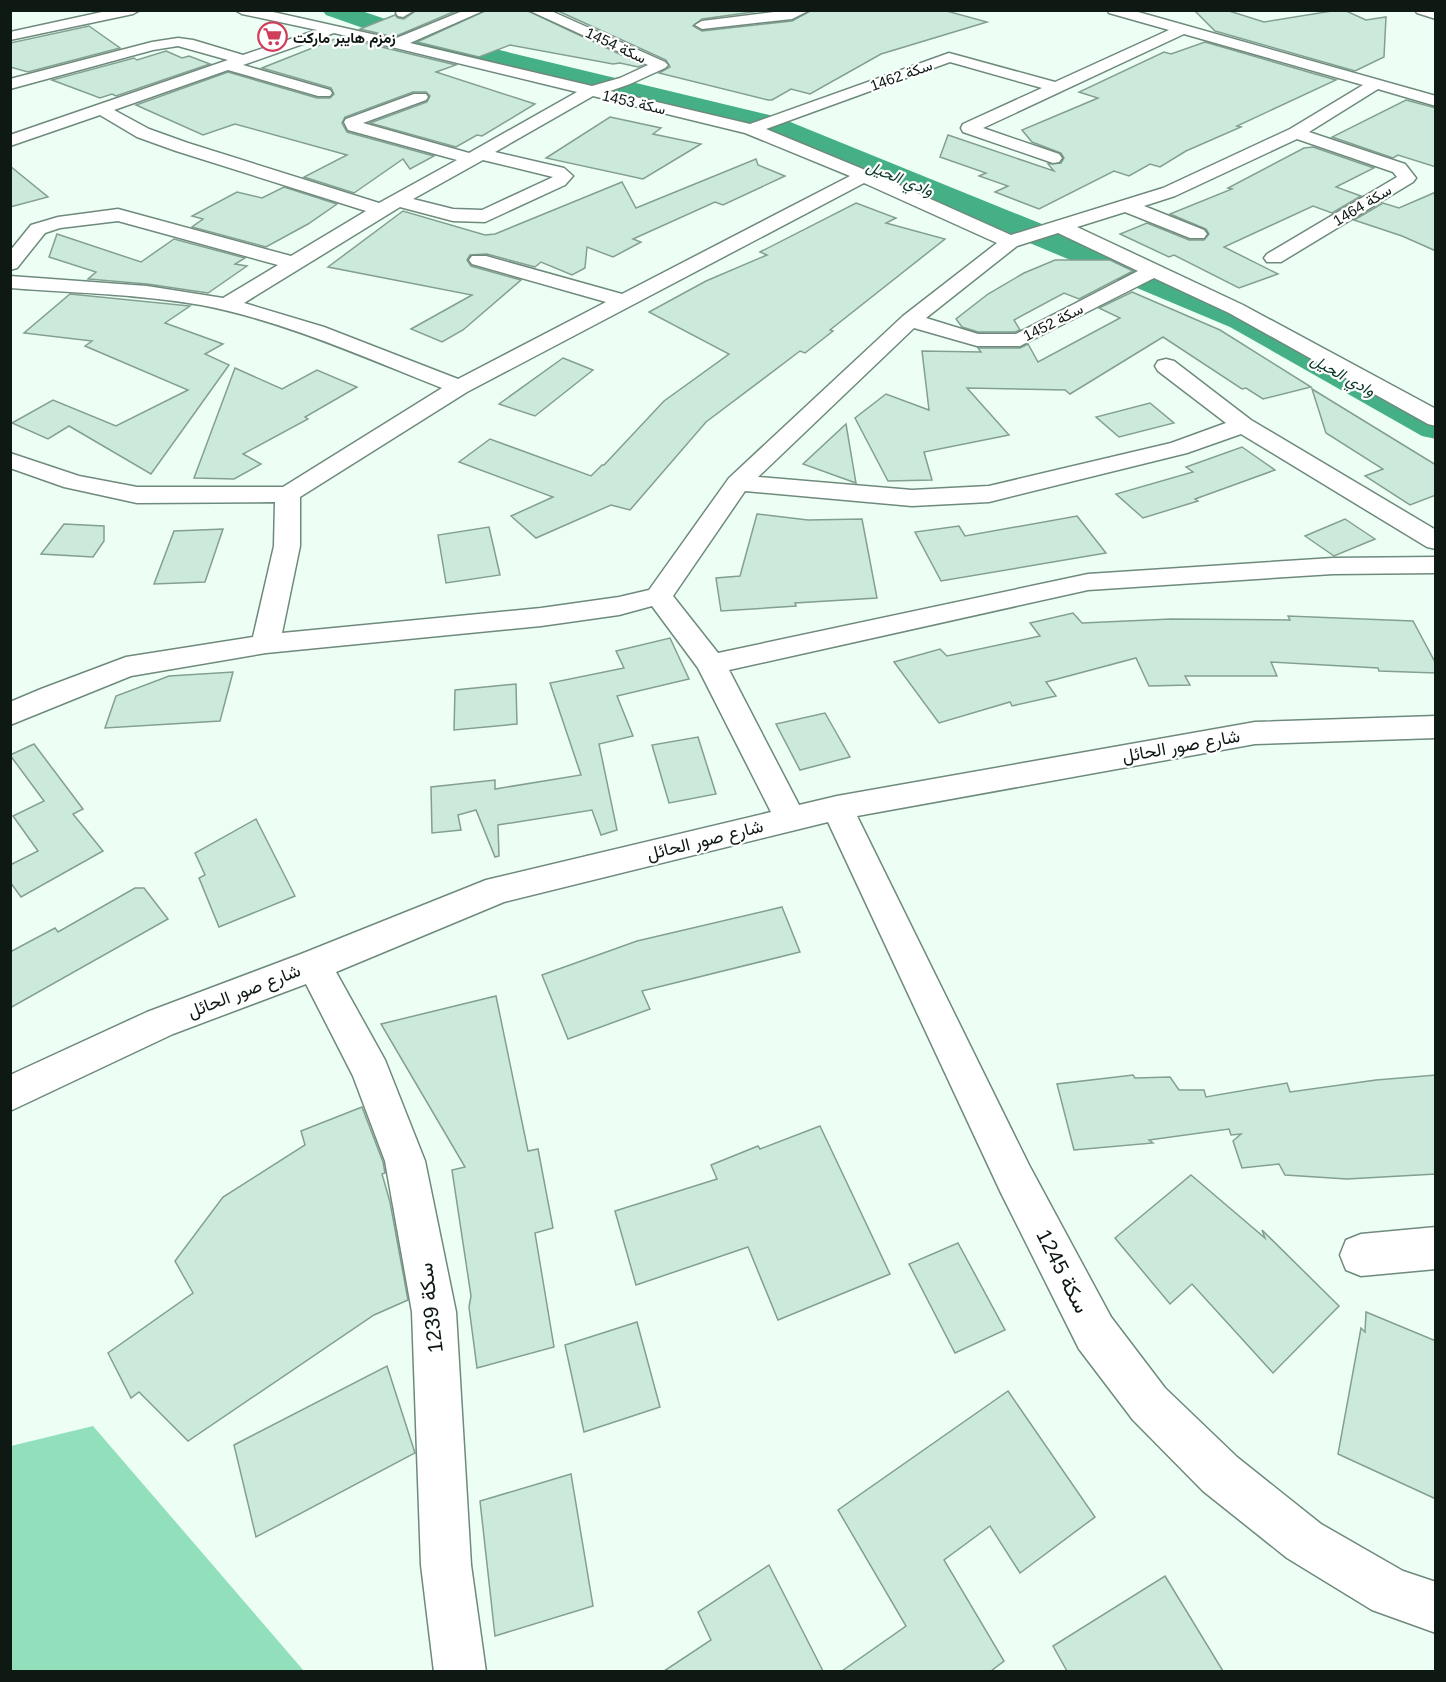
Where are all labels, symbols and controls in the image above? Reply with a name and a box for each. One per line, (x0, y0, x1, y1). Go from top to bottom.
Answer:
supermarket icon: زمزم هايبر ماركت (256, 21, 288, 53)
street label: سكة 1454 (583, 24, 649, 66)
place label: زمزم هايبر ماركت (293, 29, 396, 48)
street label: سكة 1462 (868, 56, 935, 94)
street label: سكة 1453 (601, 86, 668, 118)
water label: وادي الحيل (862, 157, 936, 204)
street label: سكة 1464 (1330, 181, 1394, 229)
street label: سكة 1452 (1020, 300, 1086, 344)
water label: وادي الحيل (1306, 350, 1378, 404)
street label: شارع صور الحائل (1120, 726, 1242, 768)
street label: شارع صور الحائل (645, 816, 766, 866)
street label: شارع صور الحائل (185, 960, 304, 1024)
street label: سكة 1245 (1032, 1225, 1094, 1317)
street label: سكة 1239 (413, 1262, 447, 1354)

